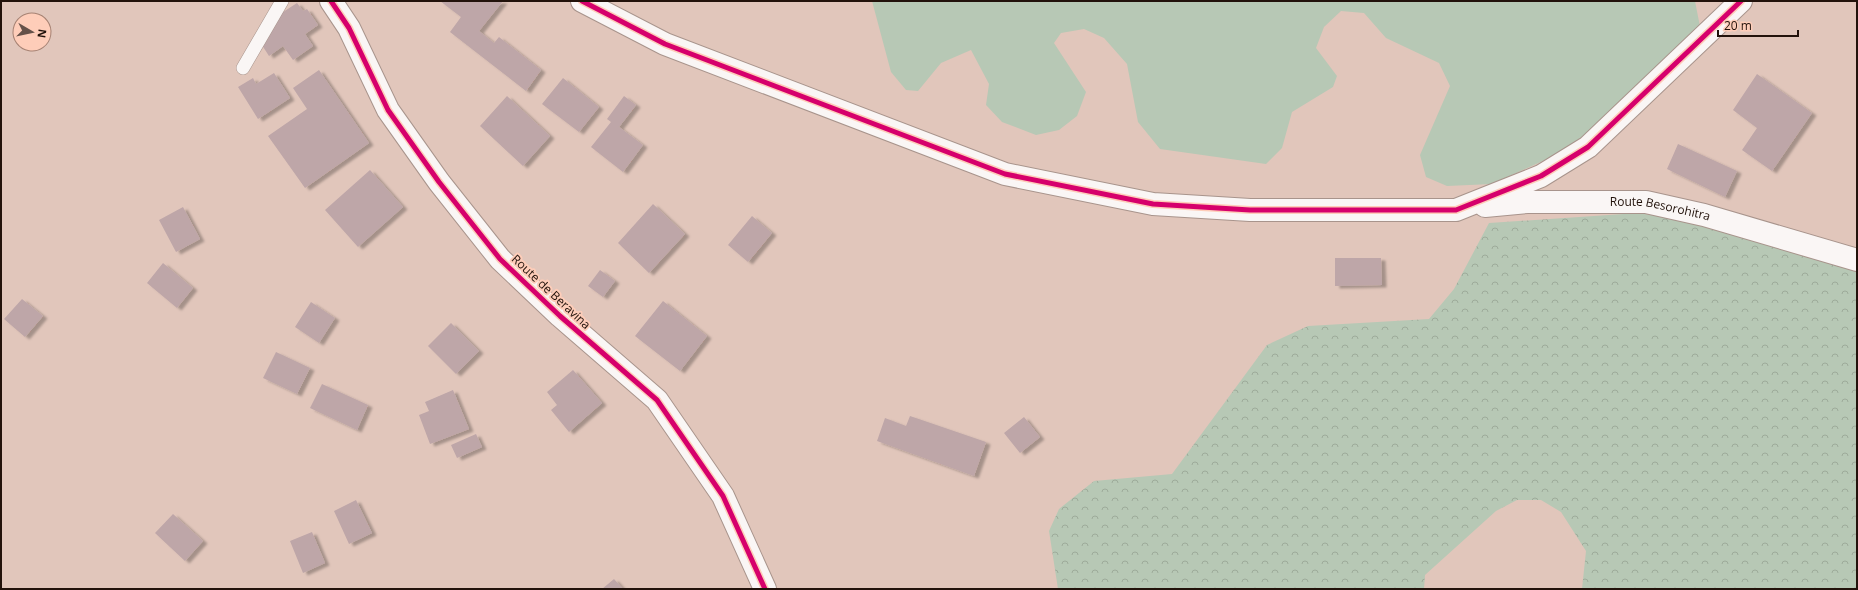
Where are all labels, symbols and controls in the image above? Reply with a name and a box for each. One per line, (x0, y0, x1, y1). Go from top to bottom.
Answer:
north arrow (12, 12, 52, 52)
scale bar (1718, 12, 1798, 38)
text: 20 m (1724, 17, 1752, 34)
text: N (34, 28, 50, 39)
street label: Route Besorohitra (1610, 193, 1713, 224)
street label: Route de Beravina (508, 250, 595, 333)

